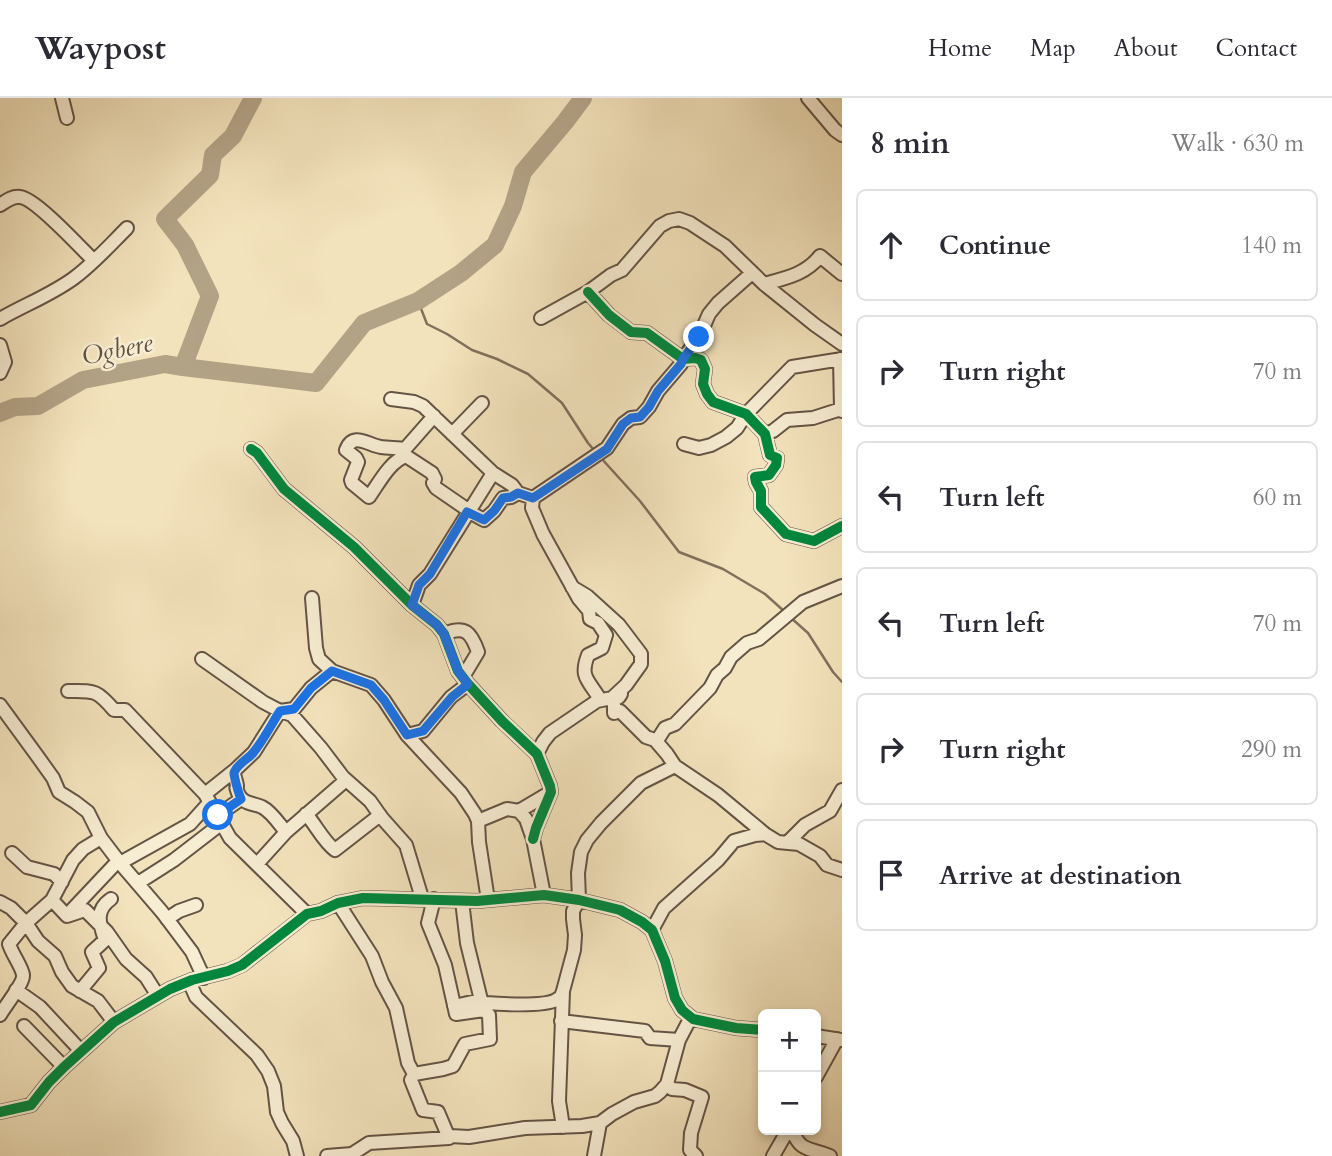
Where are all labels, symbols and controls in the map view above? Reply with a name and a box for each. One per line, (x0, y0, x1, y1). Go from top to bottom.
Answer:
text: Waypost (35, 26, 166, 71)
text: Home (928, 32, 992, 65)
text: Map (1030, 32, 1076, 65)
text: About (1114, 32, 1178, 65)
text: Contact (1216, 32, 1297, 65)
text: 8 min (870, 123, 950, 164)
text: Walk · 630 m (1171, 128, 1304, 159)
icon: ahead (872, 226, 910, 264)
text: Continue (939, 228, 1051, 263)
text: 140 m (1241, 230, 1302, 261)
route end (683, 321, 714, 352)
water label: Ogbere (78, 325, 157, 374)
icon: right (872, 352, 910, 390)
text: Turn right (939, 354, 1066, 389)
text: 70 m (1253, 356, 1302, 387)
icon: left (872, 478, 910, 516)
text: Turn left (939, 480, 1044, 515)
text: 60 m (1253, 482, 1302, 513)
icon: left (872, 604, 910, 642)
text: Turn left (939, 606, 1044, 641)
text: 70 m (1253, 608, 1302, 639)
icon: right (872, 730, 910, 768)
text: Turn right (939, 732, 1066, 767)
text: 290 m (1241, 734, 1302, 765)
route start (202, 799, 233, 830)
icon: arrive (872, 856, 910, 894)
text: Arrive at destination (939, 858, 1182, 893)
map controls (758, 1009, 821, 1135)
button: + (758, 1009, 821, 1072)
button: − (758, 1072, 821, 1135)

